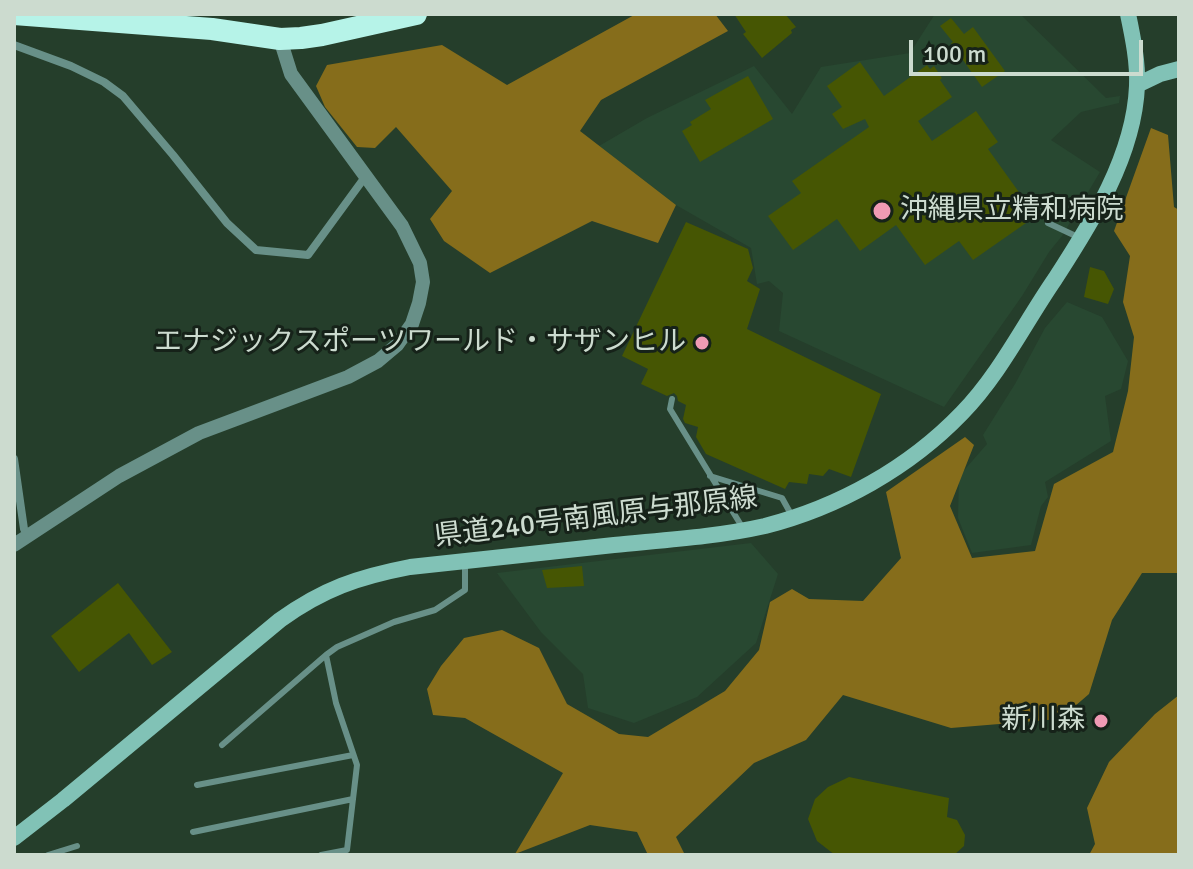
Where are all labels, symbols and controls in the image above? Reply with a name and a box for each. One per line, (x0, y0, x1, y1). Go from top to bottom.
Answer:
scale bar (913, 24, 1147, 74)
text: 100 m (923, 39, 986, 69)
place label: 沖縄県立精和病院 (900, 194, 1124, 228)
marker: 沖縄県立精和病院 (871, 200, 893, 222)
place label: エナジックスポーツワールド・サザンヒル (154, 326, 686, 360)
marker: エナジックスポーツワールド・サザンヒル (693, 334, 711, 352)
street label: 県道240号南風原与那原線 (432, 481, 760, 555)
place label: 新川森 (1001, 704, 1085, 738)
marker: 新川森 (1092, 712, 1110, 730)

